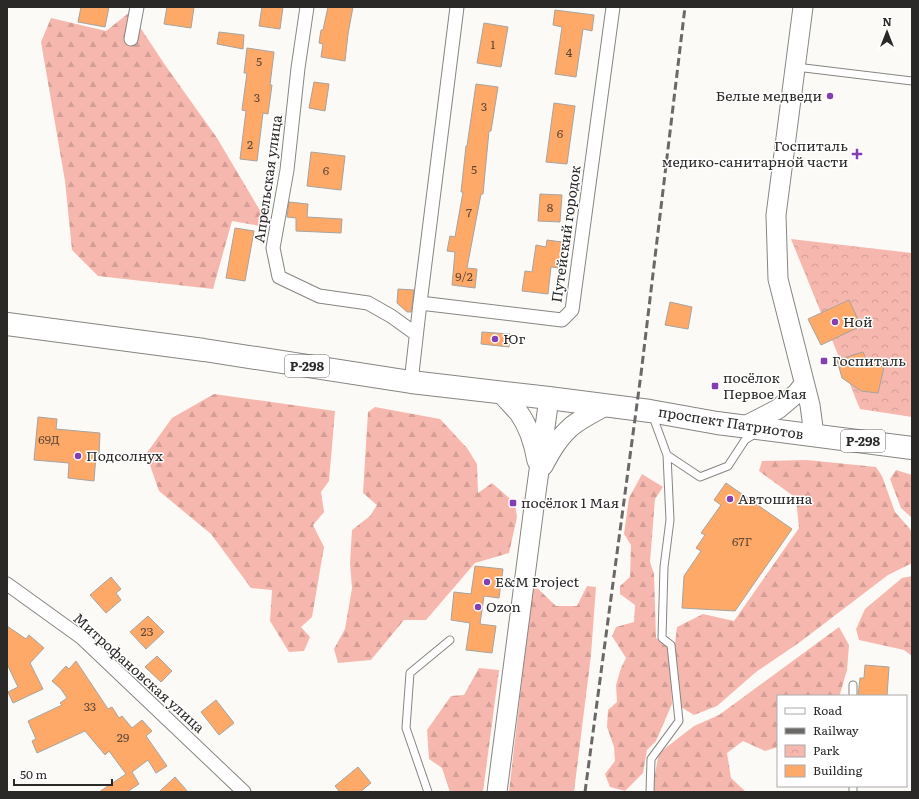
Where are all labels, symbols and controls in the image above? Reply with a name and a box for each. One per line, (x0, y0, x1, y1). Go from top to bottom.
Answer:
north arrow (867, 12, 907, 52)
text: N (882, 13, 892, 29)
house number: 1 (491, 35, 496, 53)
house number: 4 (566, 43, 573, 61)
house number: 5 (256, 52, 262, 70)
place label: Белые медведи (716, 85, 822, 105)
house number: 3 (254, 88, 260, 106)
marker: Белые медведи (825, 91, 835, 101)
house number: 3 (481, 97, 487, 115)
street label: Апрельская улица (248, 113, 286, 244)
house number: 6 (557, 124, 564, 142)
house number: 2 (247, 135, 253, 153)
place label: Госпиталь медико-санитарной части (662, 135, 848, 171)
marker: Госпиталь медико-санитарной части (851, 148, 863, 160)
house number: 5 (471, 160, 477, 178)
house number: 6 (323, 161, 330, 179)
street label: Путейский городок (545, 163, 585, 304)
house number: 8 (547, 198, 554, 216)
house number: 7 (466, 203, 472, 221)
house number: 9/2 (455, 267, 473, 285)
place label: Ной (843, 311, 873, 331)
marker: Ной (830, 317, 840, 327)
place label: Юг (503, 328, 525, 348)
marker: Юг (490, 334, 500, 344)
place label: Госпиталь (832, 350, 906, 370)
road number: Р-298 (285, 355, 329, 377)
marker: Госпиталь (819, 356, 829, 366)
place label: посёлок Первое Мая (723, 367, 807, 403)
marker: посёлок Первое Мая (710, 381, 720, 391)
street label: проспект Патриотов (657, 401, 805, 443)
house number: 69Д (38, 430, 60, 448)
road number: Р-298 (841, 430, 885, 452)
place label: Подсолнух (86, 445, 163, 465)
marker: Подсолнух (73, 451, 83, 461)
place label: Автошина (738, 488, 813, 508)
place label: посёлок 1 Мая (521, 492, 619, 512)
marker: Автошина (725, 494, 735, 504)
marker: посёлок 1 Мая (508, 498, 518, 508)
house number: 67Г (732, 532, 752, 550)
place label: E&M Project (495, 571, 580, 591)
marker: E&M Project (482, 577, 492, 587)
place label: Ozon (486, 596, 521, 616)
marker: Ozon (473, 602, 483, 612)
street label: Митрофановская улица (70, 608, 210, 737)
house number: 2З (140, 622, 154, 640)
legend (777, 695, 907, 787)
house number: 33 (84, 697, 96, 715)
text: Road (813, 701, 843, 719)
text: Railway (813, 721, 859, 739)
house number: 29 (117, 728, 129, 746)
text: Park (813, 741, 840, 759)
scale bar (14, 761, 112, 787)
text: Building (813, 761, 863, 779)
text: 50 m (20, 765, 47, 783)

